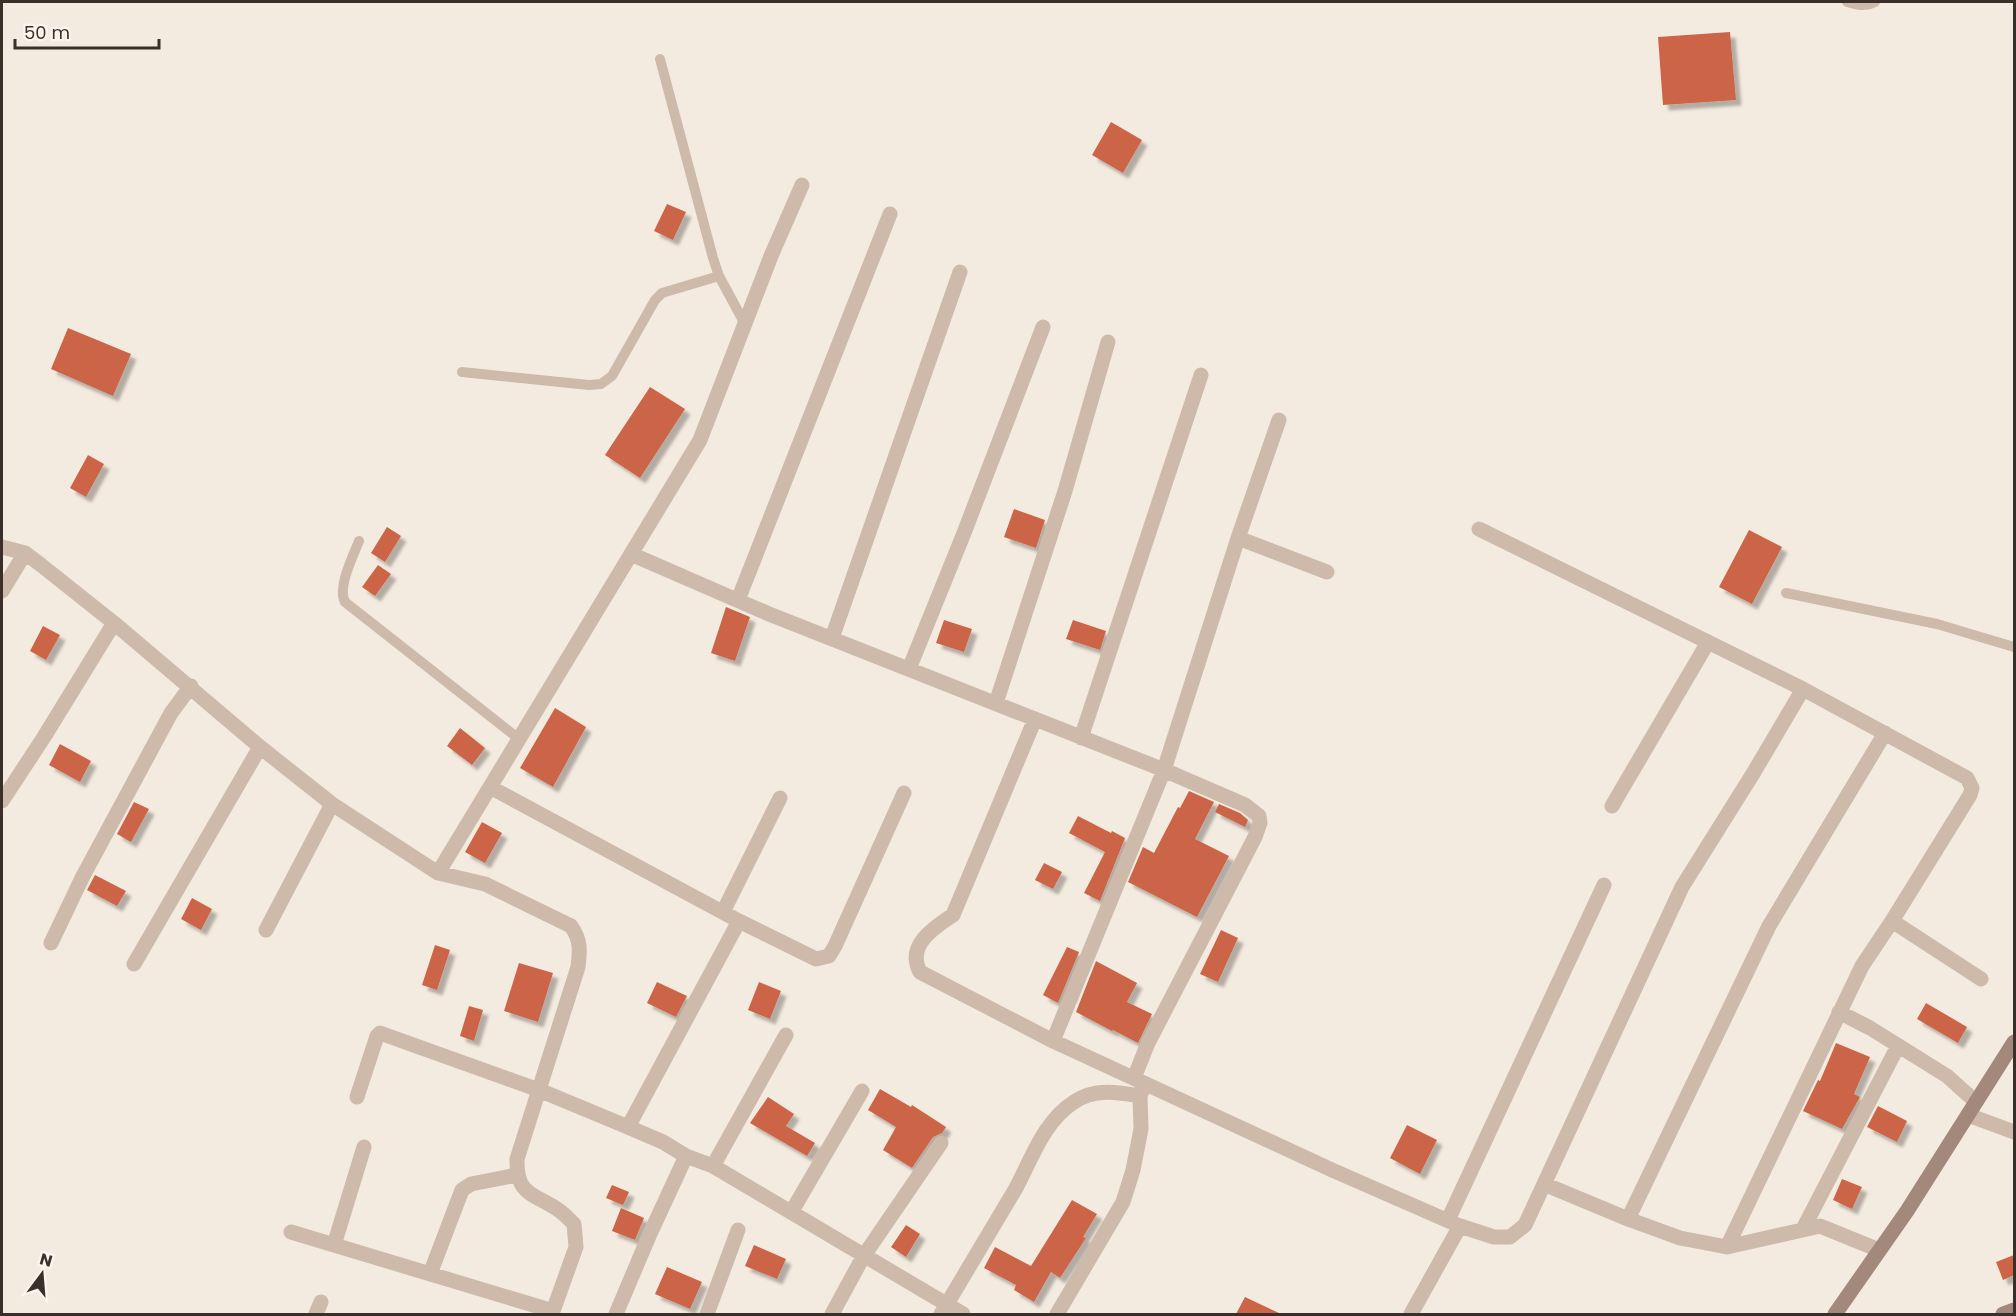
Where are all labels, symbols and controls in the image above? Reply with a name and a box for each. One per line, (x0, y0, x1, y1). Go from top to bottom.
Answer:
scale bar (15, 12, 159, 50)
text: 50 m (24, 20, 70, 45)
north arrow (12, 1244, 72, 1304)
text: N (37, 1247, 55, 1273)

